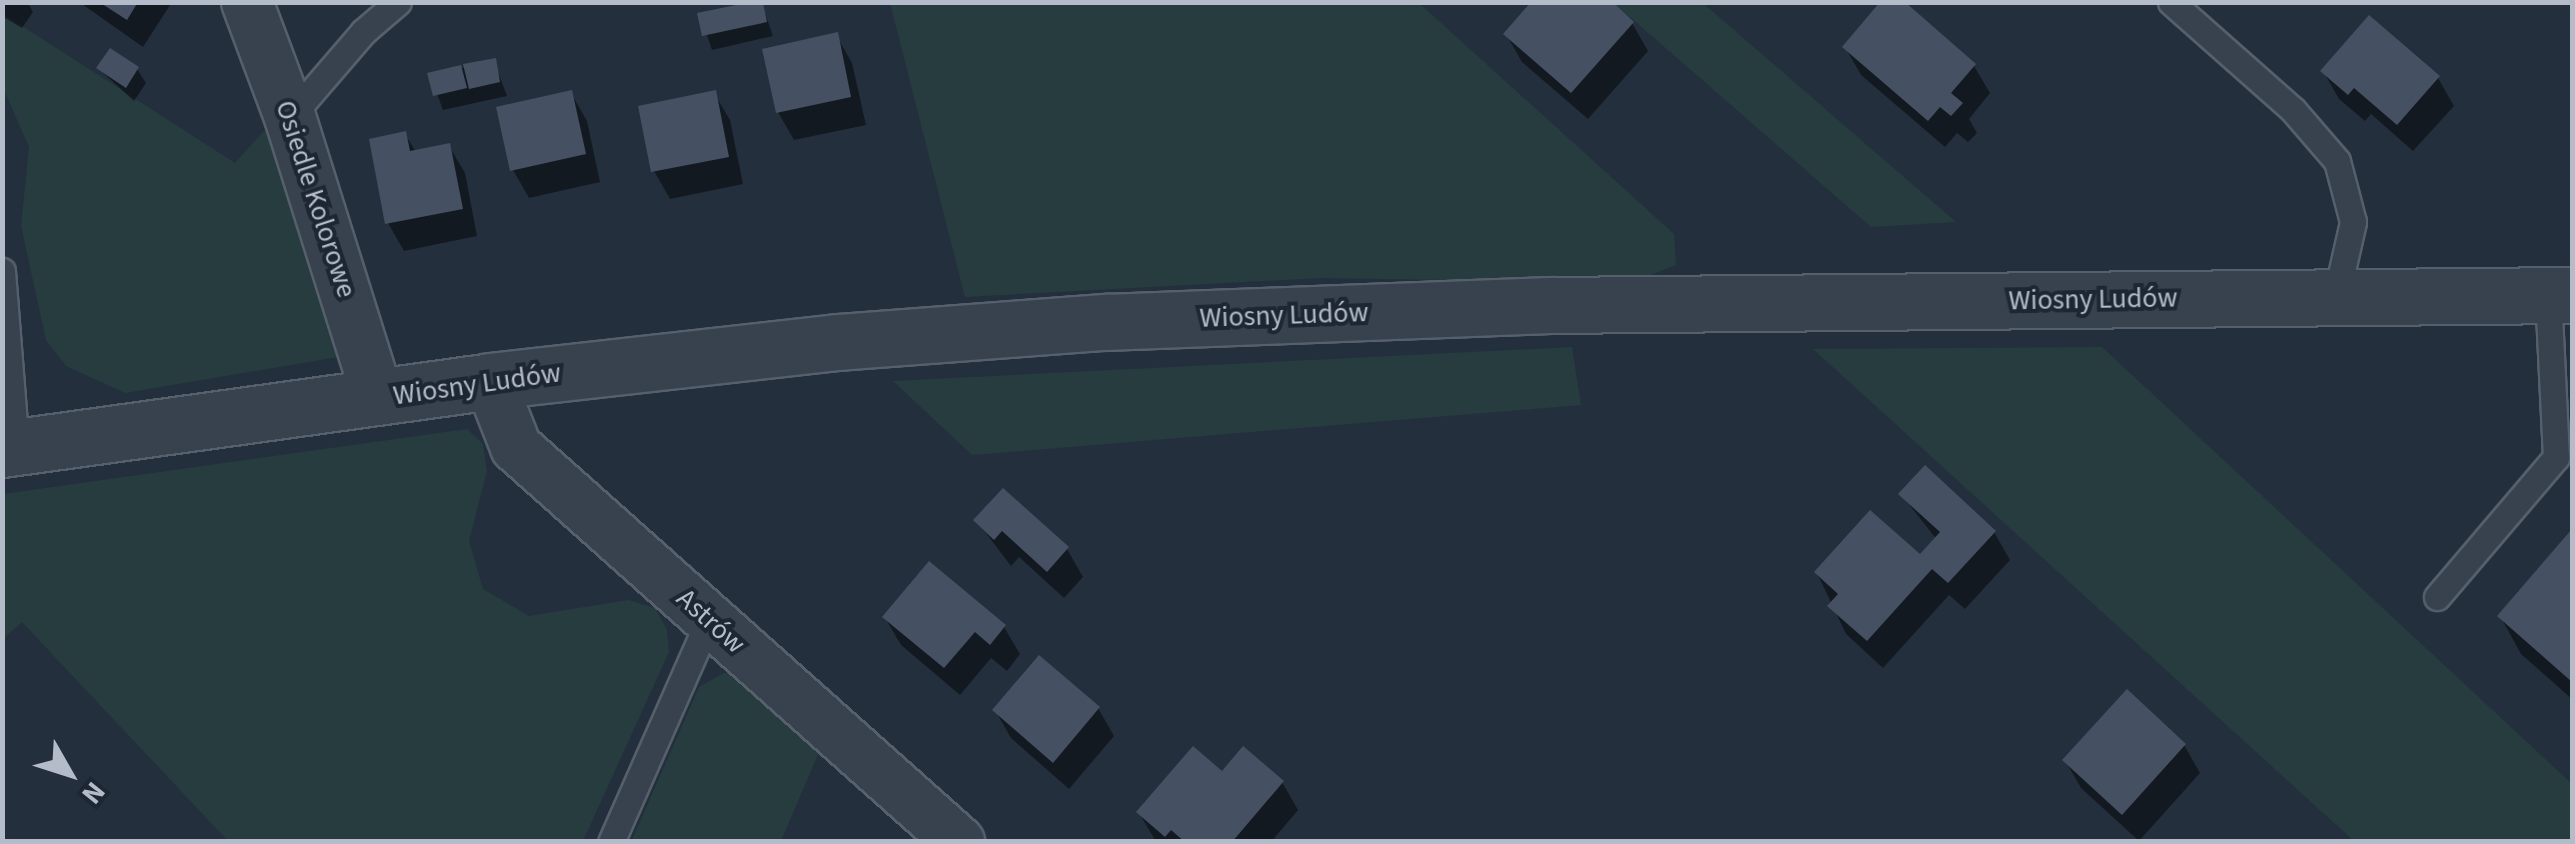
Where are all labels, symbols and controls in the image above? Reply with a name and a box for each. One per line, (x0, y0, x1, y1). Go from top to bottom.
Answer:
street label: Osiedle Kolorowe (268, 96, 364, 302)
street label: Wiosny Ludów (2008, 281, 2178, 317)
street label: Wiosny Ludów (1199, 295, 1369, 335)
street label: Wiosny Ludów (391, 356, 563, 412)
street label: Astrów (670, 581, 752, 661)
north arrow (20, 724, 120, 824)
text: N (72, 773, 115, 813)

